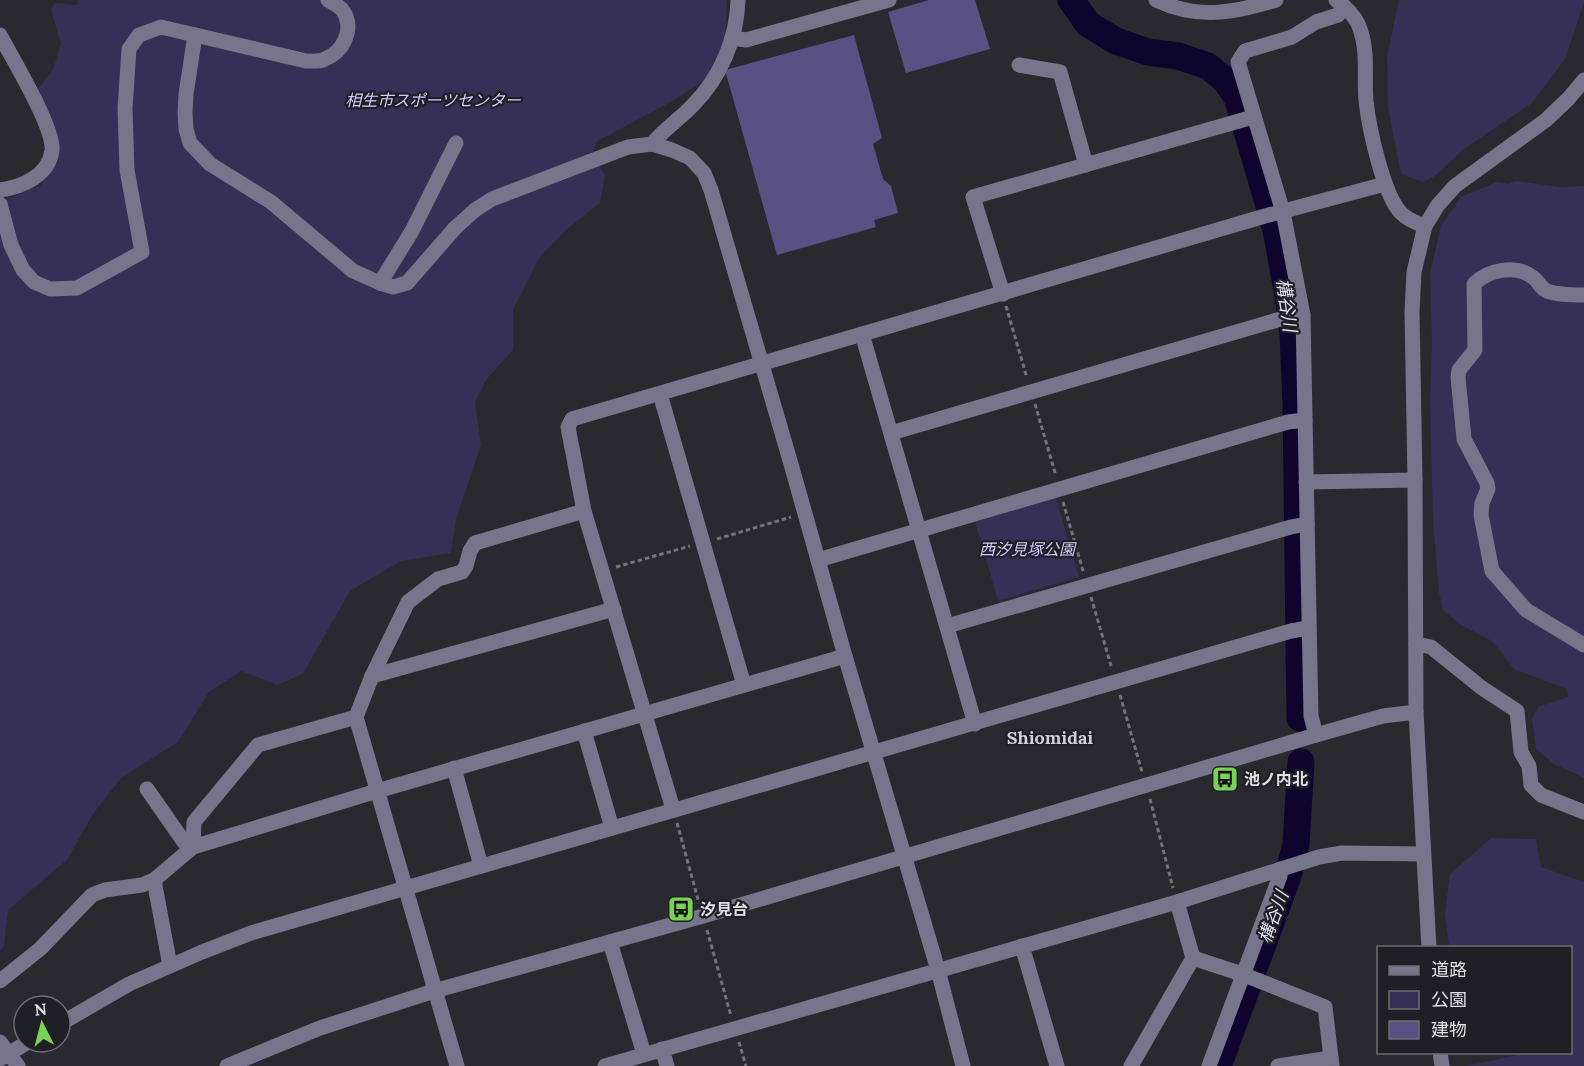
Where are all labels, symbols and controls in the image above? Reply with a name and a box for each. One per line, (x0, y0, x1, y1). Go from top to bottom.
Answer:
park label: 相生市スポーツセンター (345, 90, 522, 110)
water label: 構谷川 (1272, 277, 1302, 335)
park label: 西汐見塚公園 (979, 539, 1077, 559)
district label: Shiomidai (1007, 726, 1093, 749)
bus stop icon: 池ノ内北 (1210, 764, 1240, 794)
place label: 池ノ内北 (1244, 769, 1308, 789)
water label: 構谷川 (1253, 886, 1294, 946)
bus stop icon: 汐見台 (666, 894, 696, 924)
place label: 汐見台 (700, 899, 748, 919)
legend (1377, 946, 1572, 1054)
text: 道路 (1431, 958, 1467, 981)
text: 公園 (1431, 988, 1467, 1011)
north arrow (12, 994, 72, 1054)
text: N (33, 998, 48, 1020)
text: 建物 (1431, 1018, 1467, 1041)

